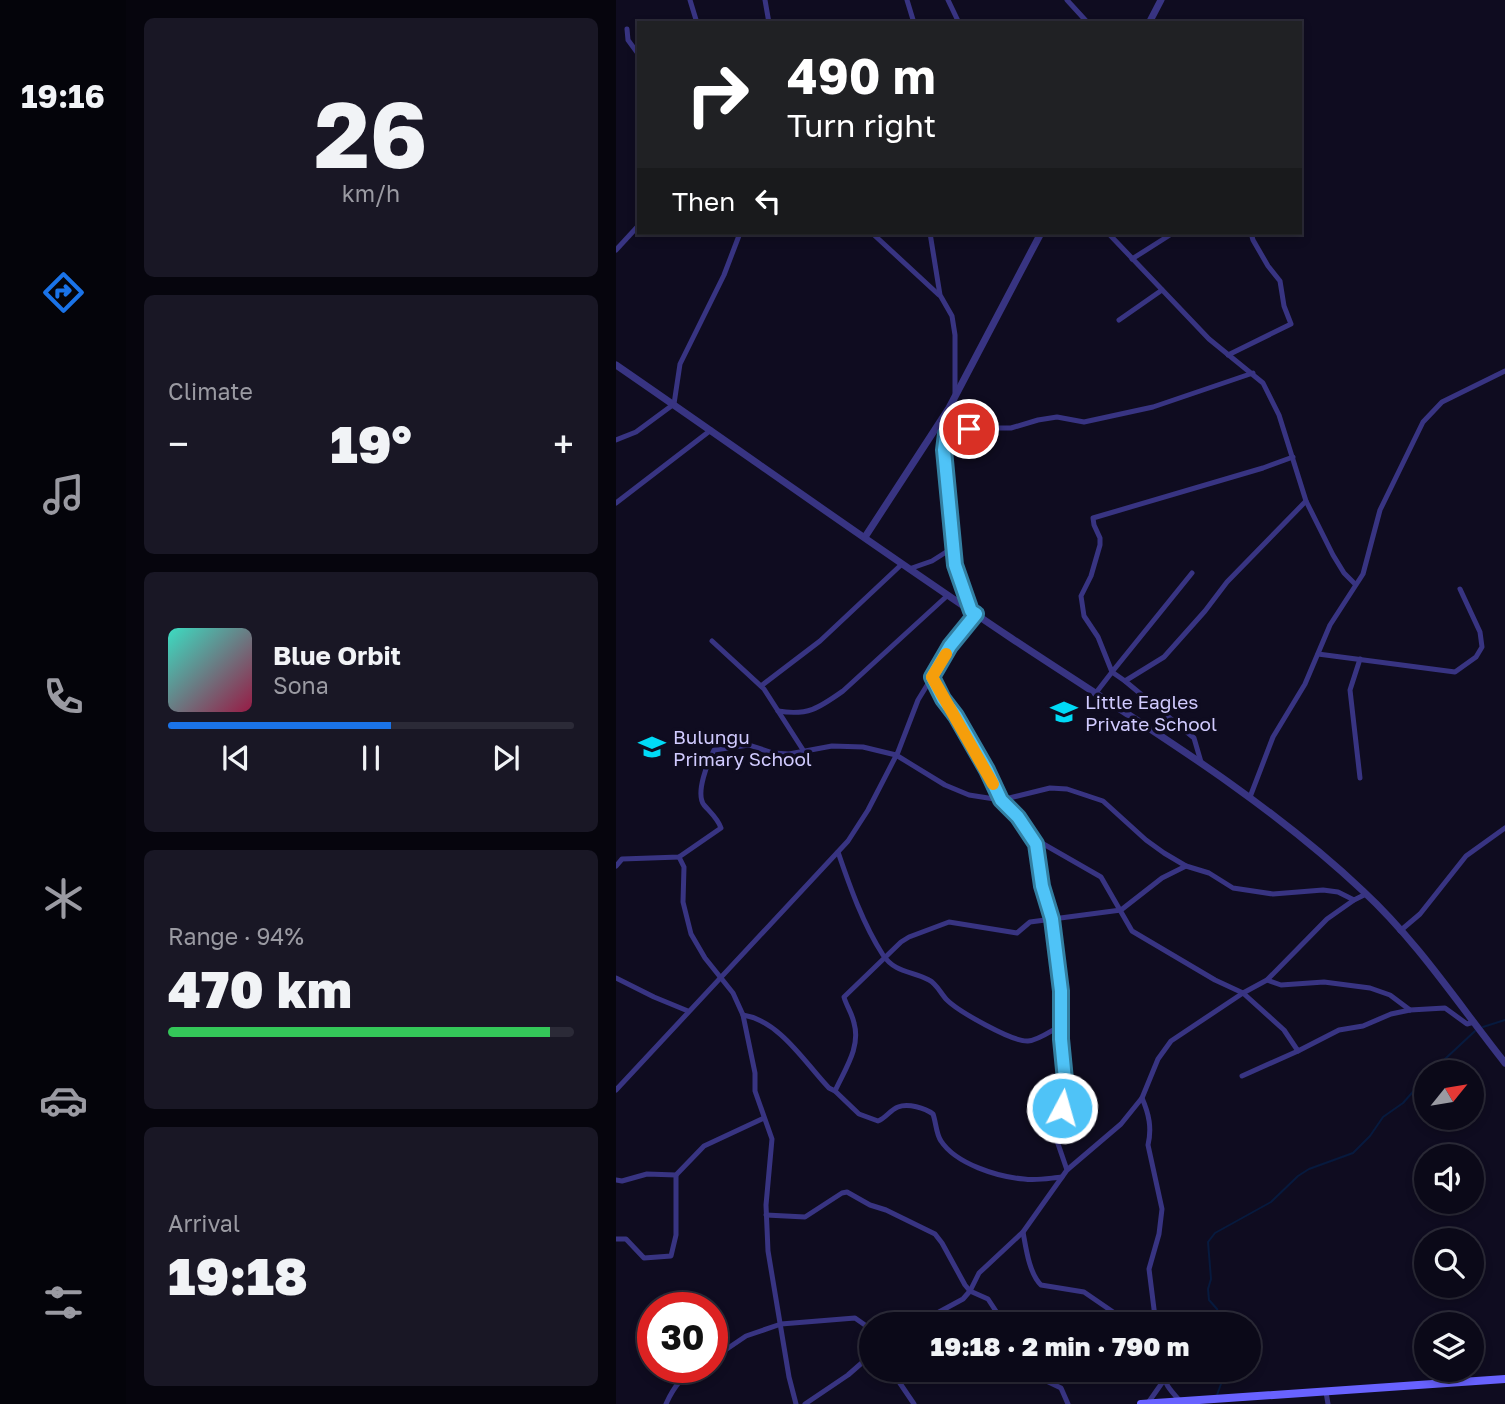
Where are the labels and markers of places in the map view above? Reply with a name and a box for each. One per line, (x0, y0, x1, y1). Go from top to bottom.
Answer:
pin (939, 399, 999, 459)
place label: Little Eagles Private School (1085, 690, 1217, 735)
school or university icon: Little Eagles Private School (1049, 697, 1079, 727)
place label: Bulungu Primary School (673, 725, 812, 770)
school or university icon: Bulungu Primary School (637, 732, 667, 762)

